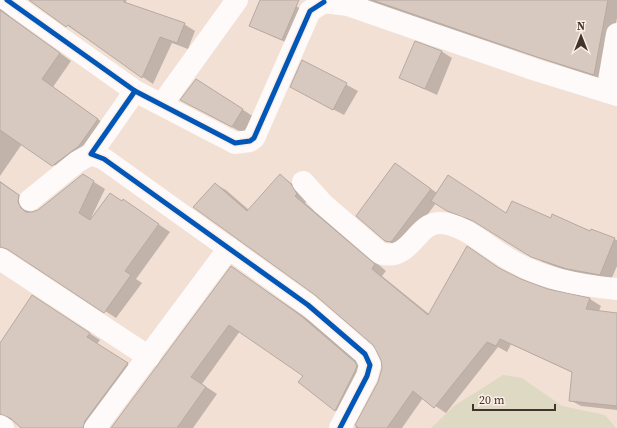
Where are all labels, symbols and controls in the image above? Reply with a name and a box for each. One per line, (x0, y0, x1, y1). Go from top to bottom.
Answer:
north arrow (561, 16, 601, 56)
text: N (577, 19, 585, 34)
scale bar (473, 386, 555, 412)
text: 20 m (479, 392, 505, 408)

